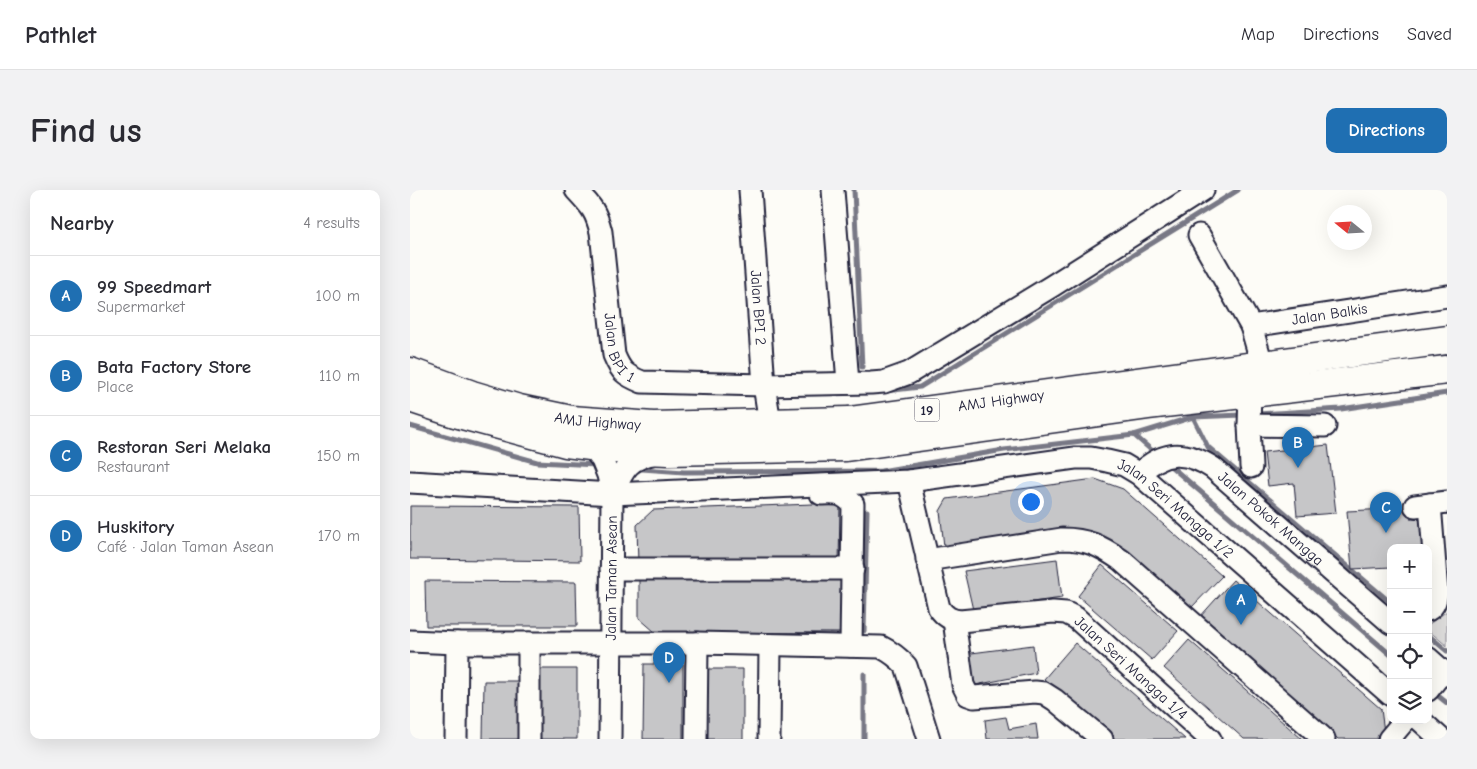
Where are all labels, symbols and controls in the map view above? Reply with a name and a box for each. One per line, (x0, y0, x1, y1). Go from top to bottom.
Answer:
text: Pathlet (25, 21, 96, 49)
text: Map (1241, 24, 1275, 45)
text: Directions (1303, 24, 1379, 45)
text: Saved (1407, 24, 1452, 45)
button: Directions (1326, 108, 1447, 153)
text: Find us (30, 110, 142, 151)
north arrow (1327, 205, 1372, 250)
text: Nearby (50, 211, 114, 235)
text: 4 results (303, 214, 360, 232)
street label: Jalan BPI 2 (747, 269, 770, 346)
text: 99 Speedmart (97, 276, 211, 298)
text: A (62, 287, 70, 305)
text: 100 m (316, 287, 360, 305)
text: Supermarket (97, 298, 185, 316)
street label: Jalan Balkis (1290, 299, 1369, 329)
street label: Jalan BPI 1 (601, 312, 638, 386)
text: Bata Factory Store (97, 356, 251, 378)
text: B (61, 367, 71, 385)
text: 110 m (319, 367, 360, 385)
text: Place (97, 378, 133, 396)
street label: AMJ Highway (957, 386, 1045, 415)
road number: 19 (914, 398, 940, 422)
street label: AMJ Highway (553, 408, 642, 434)
pin: B (1282, 427, 1314, 468)
text: Restoran Seri Melaka (97, 436, 271, 458)
text: C (61, 447, 71, 465)
text: 150 m (317, 447, 360, 465)
street label: Jalan Seri Mangga 1/2 (1116, 455, 1237, 562)
text: Restaurant (97, 458, 169, 476)
street label: Jalan Pokok Mangga (1214, 468, 1327, 569)
your location (1018, 489, 1044, 515)
pin: C (1370, 492, 1402, 533)
street label: Jalan Taman Asean (602, 515, 621, 641)
text: Huskitory (97, 516, 174, 538)
text: D (61, 527, 71, 545)
text: 170 m (318, 527, 360, 545)
text: Café · Jalan Taman Asean (97, 538, 274, 556)
map controls (1387, 544, 1432, 724)
button: + (1387, 544, 1432, 589)
pin: A (1225, 584, 1257, 625)
button: − (1387, 589, 1432, 634)
street label: Jalan Seri Mangga 1/4 (1071, 612, 1191, 723)
button: locate (1387, 634, 1432, 679)
pin: D (653, 642, 685, 683)
button: layers (1387, 679, 1432, 724)

